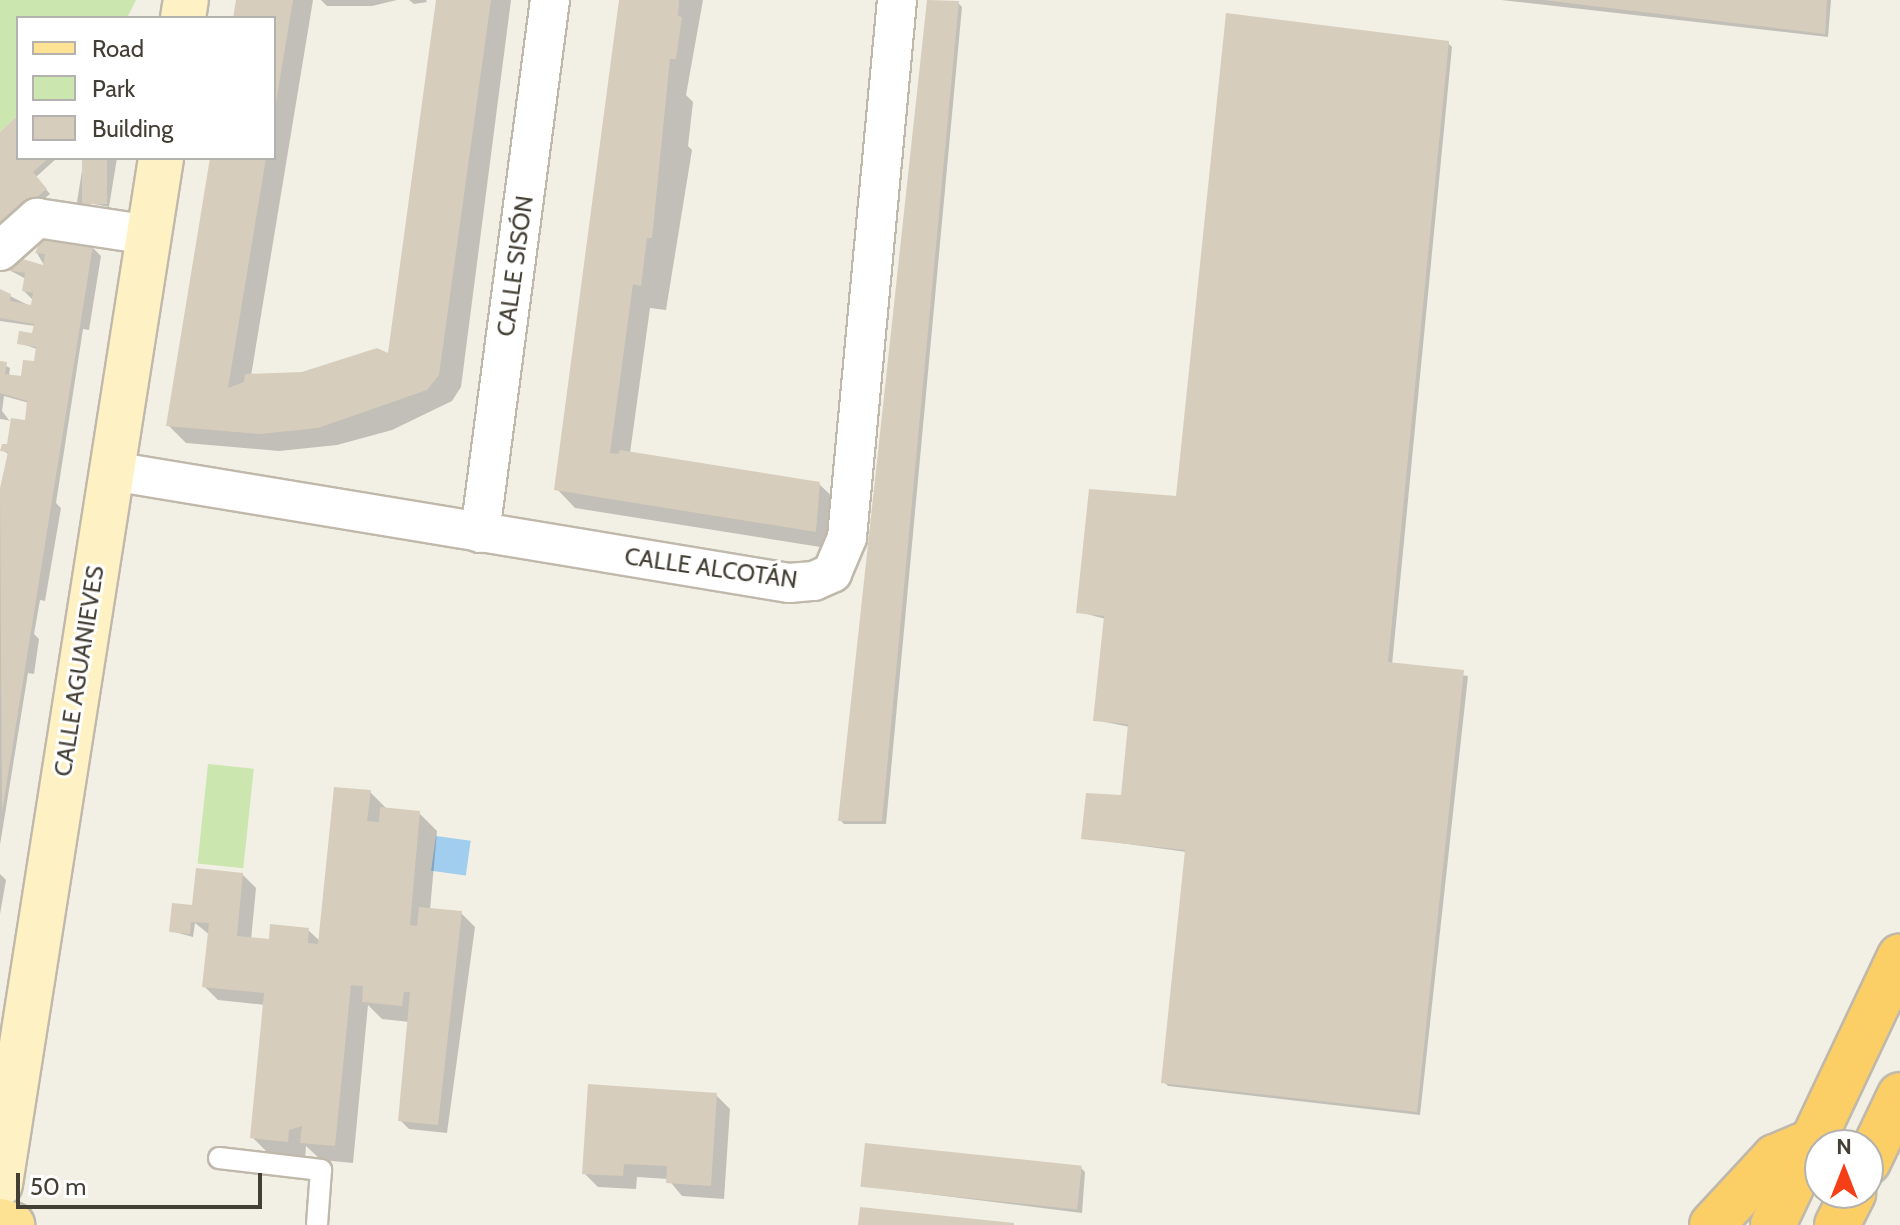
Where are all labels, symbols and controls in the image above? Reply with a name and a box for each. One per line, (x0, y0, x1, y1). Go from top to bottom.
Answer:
legend (16, 16, 276, 160)
text: Road (92, 34, 144, 63)
text: Park (92, 74, 135, 103)
text: Building (92, 114, 173, 143)
street label: CALLE SISÓN (491, 194, 539, 338)
street label: CALLE ALCOTÁN (623, 542, 799, 594)
street label: CALLE AGUANIEVES (48, 564, 110, 778)
north arrow (1804, 1129, 1884, 1209)
text: N (1836, 1133, 1852, 1160)
scale bar (20, 1157, 266, 1207)
text: 50 m (30, 1172, 86, 1201)

